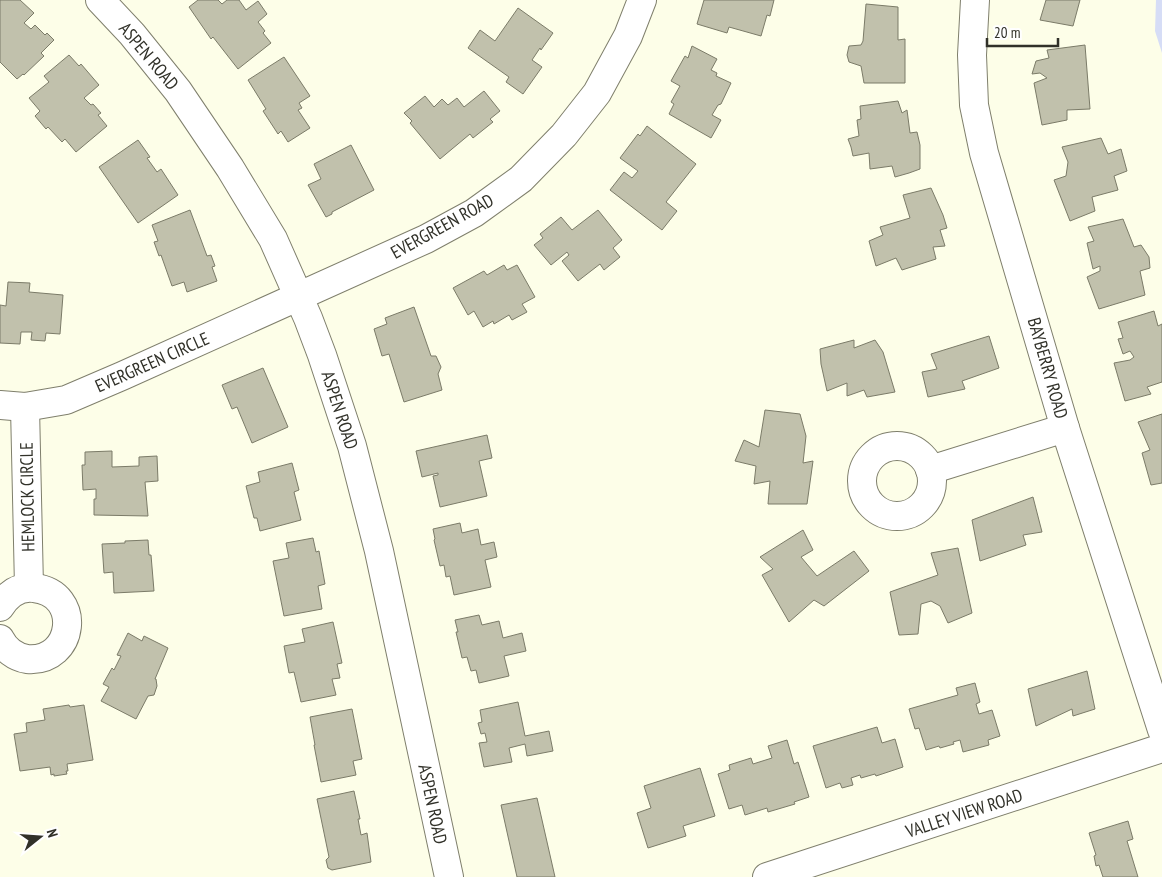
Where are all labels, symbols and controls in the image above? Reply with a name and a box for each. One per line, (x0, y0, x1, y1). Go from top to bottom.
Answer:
scale bar (987, 15, 1058, 47)
street label: ASPEN ROAD (114, 18, 184, 94)
text: 20 m (994, 23, 1020, 42)
street label: EVERGREEN ROAD (387, 188, 497, 264)
street label: BAYBERRY ROAD (1023, 315, 1073, 421)
street label: EVERGREEN CIRCLE (91, 327, 213, 397)
street label: ASPEN ROAD (317, 368, 363, 452)
street label: HEMLOCK CIRCLE (15, 442, 39, 552)
street label: ASPEN ROAD (413, 762, 453, 846)
street label: VALLEY VIEW ROAD (902, 783, 1025, 843)
north arrow (15, 812, 65, 862)
text: N (43, 827, 62, 839)

